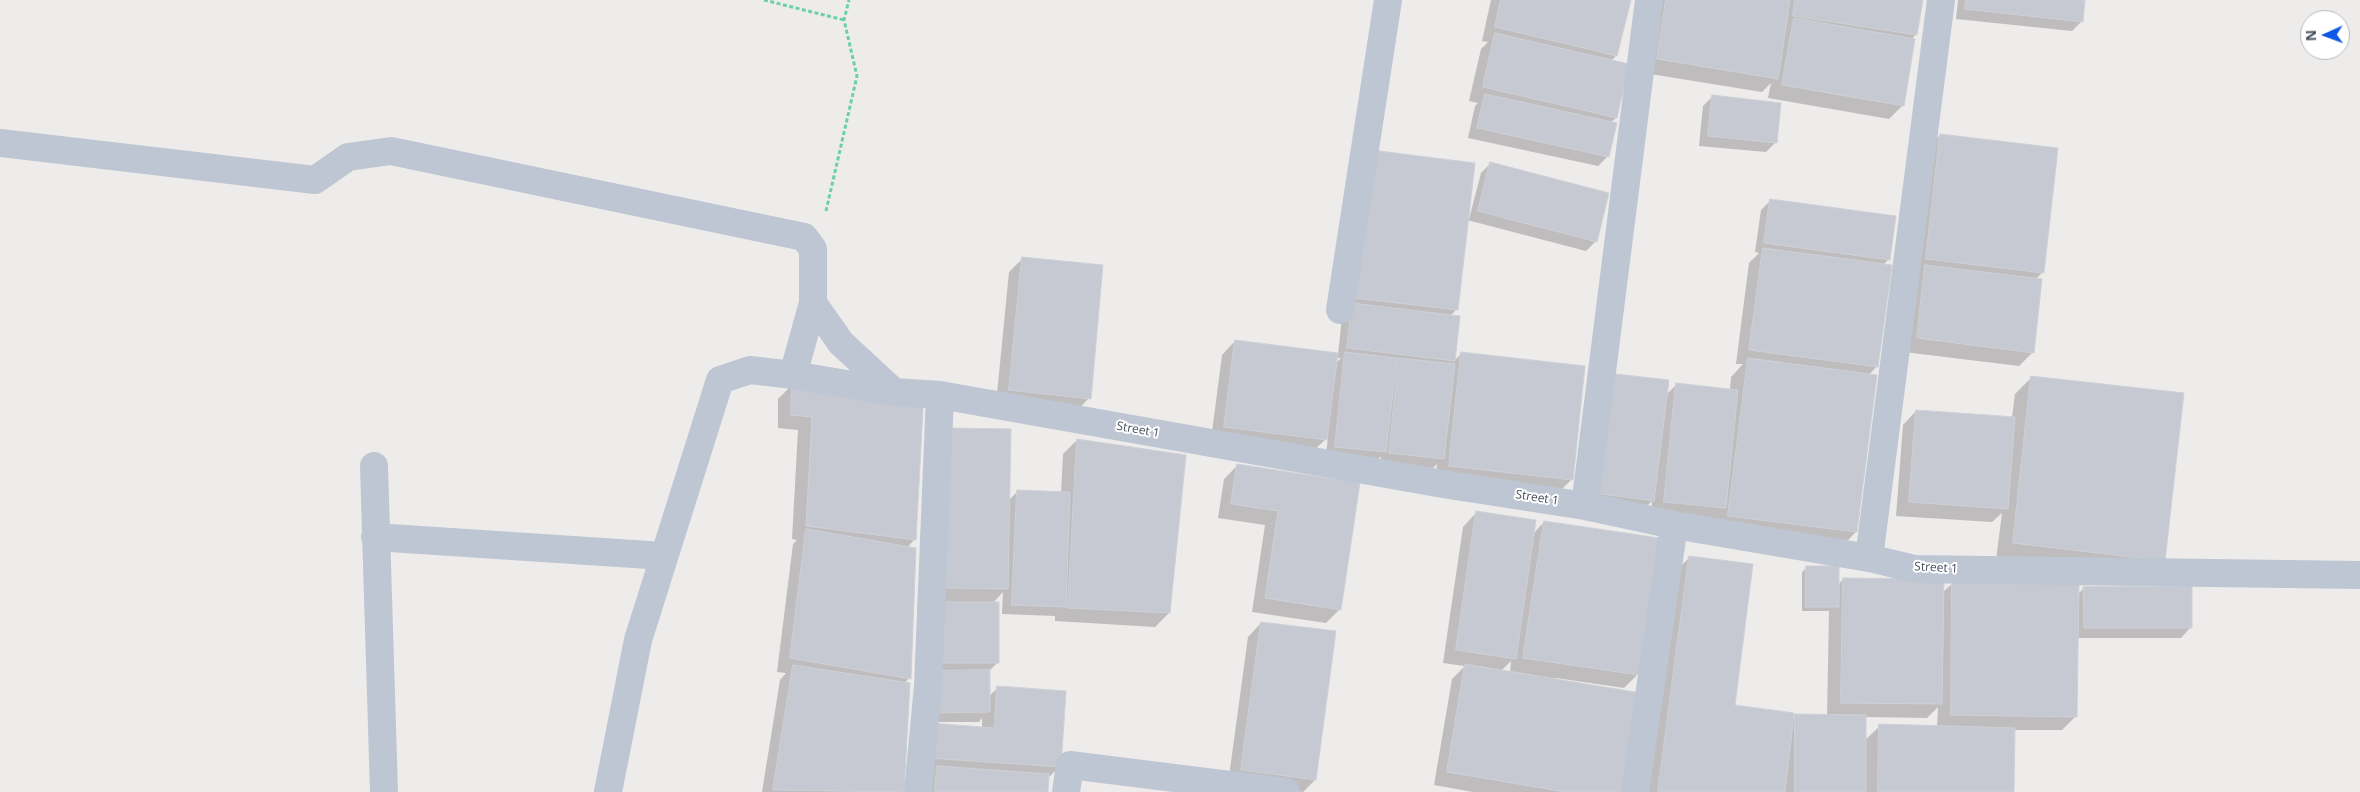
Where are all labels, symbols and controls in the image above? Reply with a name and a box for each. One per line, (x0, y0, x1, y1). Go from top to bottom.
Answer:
north arrow (2300, 10, 2350, 60)
text: N (2301, 29, 2320, 42)
street label: Street 1 (1115, 419, 1161, 441)
street label: Street 1 (1514, 487, 1560, 509)
street label: Street 1 (1914, 560, 1958, 576)

